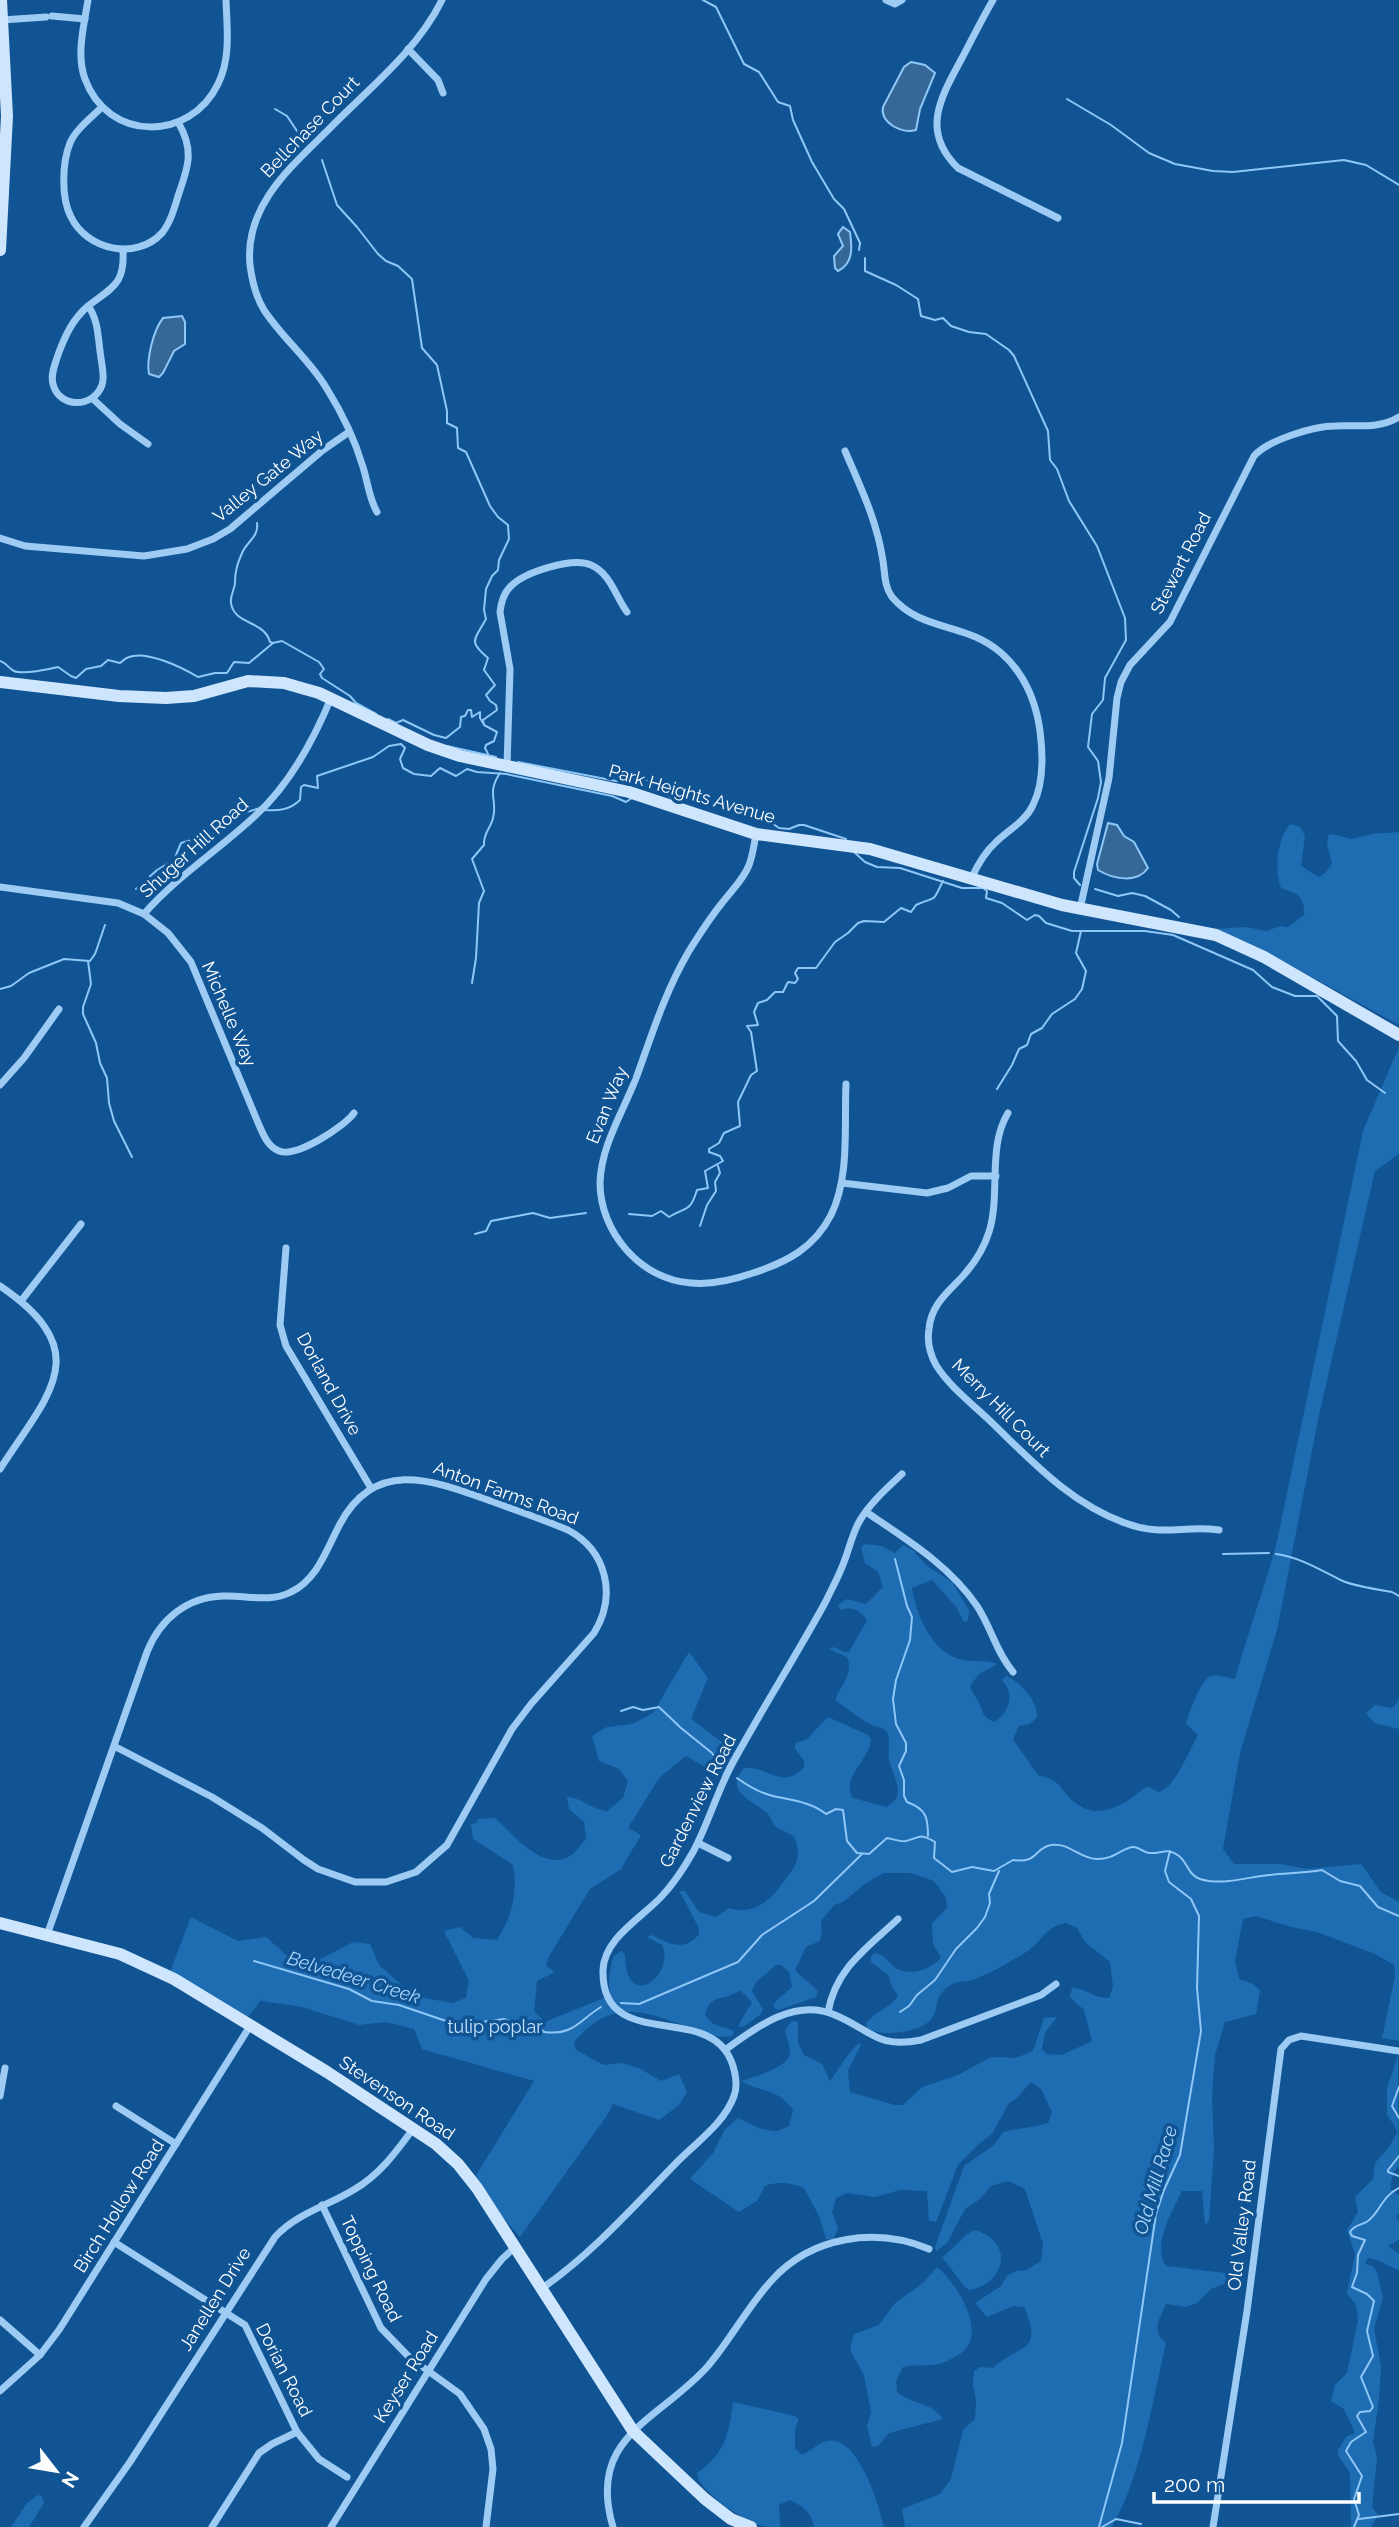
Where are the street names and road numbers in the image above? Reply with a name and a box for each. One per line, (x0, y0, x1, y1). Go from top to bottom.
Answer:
street label: Bellchase Court (256, 72, 363, 182)
street label: Valley Gate Way (209, 425, 327, 526)
street label: Stewart Road (1146, 508, 1215, 617)
street label: Park Heights Avenue (606, 760, 778, 827)
street label: Shuger Hill Road (135, 793, 252, 902)
street label: Michelle Way (198, 958, 261, 1070)
street label: Evan Way (582, 1063, 632, 1146)
street label: Dorland Drive (293, 1329, 366, 1439)
street label: Merry Hill Court (948, 1354, 1055, 1461)
street label: Anton Farms Road (431, 1457, 582, 1529)
street label: Gardenview Road (655, 1731, 740, 1871)
street label: Stevenson Road (335, 2051, 459, 2144)
street label: Birch Hollow Road (69, 2135, 168, 2276)
street label: Old Valley Road (1223, 2158, 1260, 2292)
street label: Topping Road (337, 2212, 406, 2325)
street label: Janellen Drive (174, 2243, 255, 2354)
street label: Dorian Road (252, 2320, 317, 2420)
street label: Keyser Road (369, 2327, 442, 2426)

